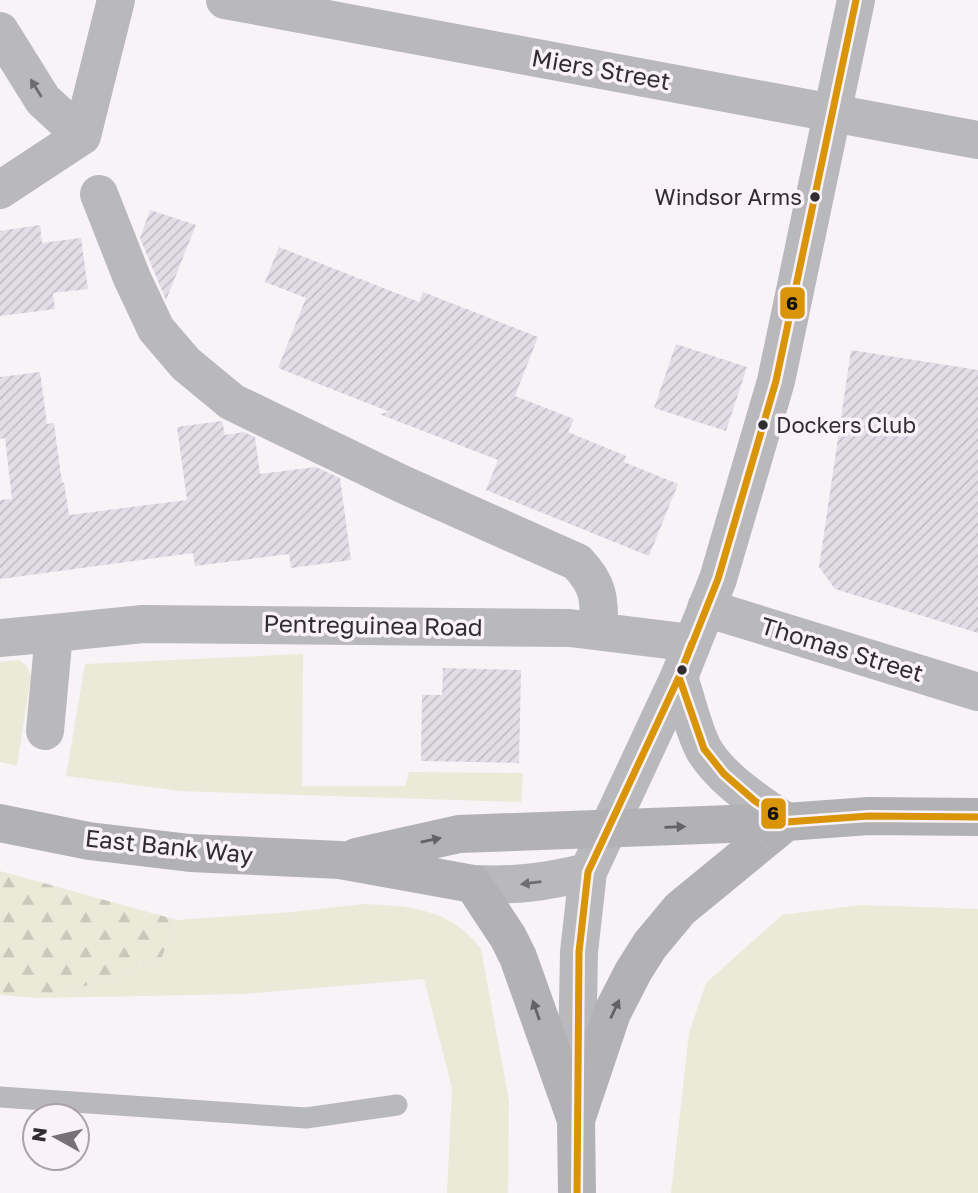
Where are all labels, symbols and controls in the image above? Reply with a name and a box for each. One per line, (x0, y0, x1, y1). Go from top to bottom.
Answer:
street label: Miers Street (530, 42, 673, 95)
one-way arrow (29, 78, 42, 98)
place label: Windsor Arms (655, 183, 802, 210)
marker: Windsor Arms (808, 190, 822, 204)
line badge: 6 (779, 286, 806, 320)
text: 6 (786, 291, 798, 314)
place label: Dockers Club (776, 411, 916, 438)
marker: Dockers Club (756, 418, 770, 432)
street label: Pentreguinea Road (263, 608, 483, 641)
street label: Thomas Street (758, 610, 927, 687)
unlabelled marker (675, 663, 689, 677)
line badge: 6 (760, 797, 787, 830)
text: 6 (767, 801, 779, 824)
one-way arrow (664, 821, 686, 832)
street label: East Bank Way (84, 822, 255, 869)
one-way arrow (420, 835, 442, 846)
one-way arrow (520, 878, 542, 889)
one-way arrow (530, 999, 541, 1020)
one-way arrow (609, 999, 621, 1019)
north arrow (21, 1102, 91, 1172)
text: N (26, 1126, 51, 1143)

